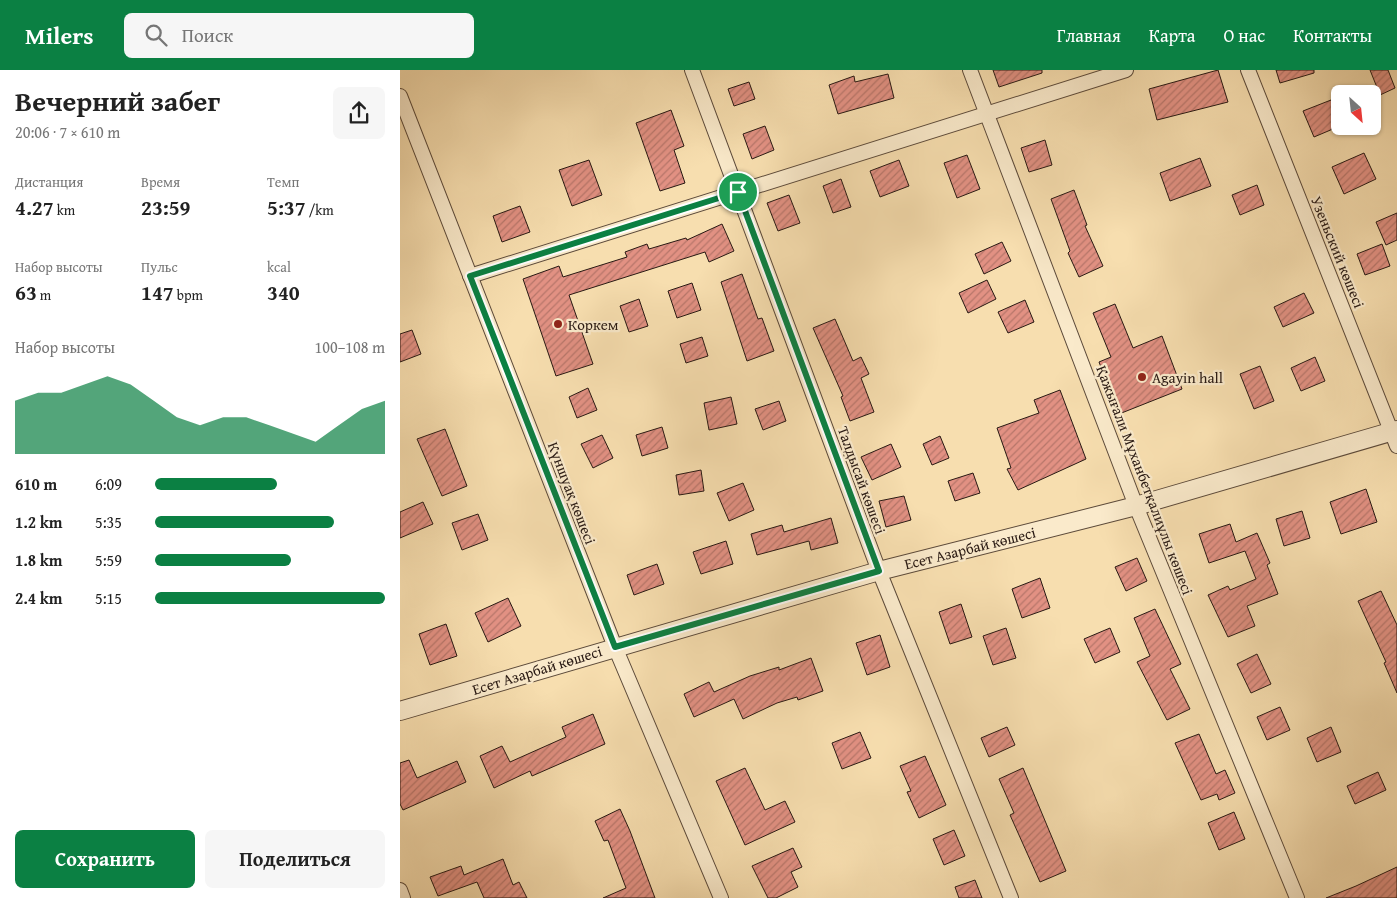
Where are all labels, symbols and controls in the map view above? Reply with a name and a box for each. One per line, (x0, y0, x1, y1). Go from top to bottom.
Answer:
search box (124, 13, 474, 58)
text: Milers (25, 18, 94, 53)
icon: search (142, 21, 170, 49)
text: Поиск (182, 21, 233, 49)
text: Главная (1057, 22, 1121, 49)
text: Карта (1149, 22, 1195, 49)
text: О нас (1223, 22, 1265, 49)
text: Контакты (1293, 22, 1372, 49)
text: Вечерний забег (15, 80, 220, 121)
north arrow (1331, 85, 1381, 135)
map controls (1331, 85, 1381, 135)
button: share (333, 87, 385, 139)
text: 20:06 · 7 × 610 m (15, 120, 120, 144)
pin (717, 171, 759, 213)
text: Дистанция (15, 172, 83, 192)
text: Время (141, 172, 180, 192)
text: Темп (267, 172, 299, 192)
icon: arrive (724, 178, 752, 206)
text: 4.27 (15, 192, 54, 223)
text: 23:59 (141, 192, 190, 223)
text: 5:37 (267, 192, 306, 223)
street label: Узеньский көшесі (1306, 193, 1370, 311)
text: km (54, 200, 75, 220)
text: /km (306, 200, 334, 220)
text: Набор высоты (15, 257, 102, 277)
text: Пульс (141, 257, 178, 277)
text: kcal (267, 257, 291, 277)
text: 63 (15, 277, 37, 308)
text: 147 (141, 277, 174, 308)
text: 340 (267, 277, 300, 308)
text: m (37, 285, 51, 305)
text: bpm (174, 285, 203, 305)
place label: Коркем (568, 314, 619, 335)
marker: Коркем (552, 318, 564, 330)
text: Набор высоты (15, 335, 115, 359)
text: 100–108 m (315, 335, 385, 359)
street label: Қажығали Мұханбетқалиұлы көшесі (1091, 362, 1199, 598)
place label: Agayin hall (1152, 367, 1223, 388)
marker: Agayin hall (1136, 371, 1148, 383)
street label: Талдысай көшесі (833, 423, 891, 537)
street label: Күншуақ көшесі (543, 439, 601, 547)
text: 610 m (15, 472, 57, 496)
text: 6:09 (95, 472, 122, 496)
text: 1.2 km (15, 510, 62, 534)
text: 5:35 (95, 510, 122, 534)
street label: Есет Азарбай көшесі (902, 522, 1038, 574)
text: 1.8 km (15, 548, 62, 572)
text: 5:59 (95, 548, 122, 572)
text: 2.4 km (15, 586, 62, 610)
text: 5:15 (95, 586, 122, 610)
street label: Есет Азарбай көшесі (470, 640, 604, 700)
button: Сохранить (15, 830, 195, 888)
button: Поделиться (205, 830, 385, 888)

